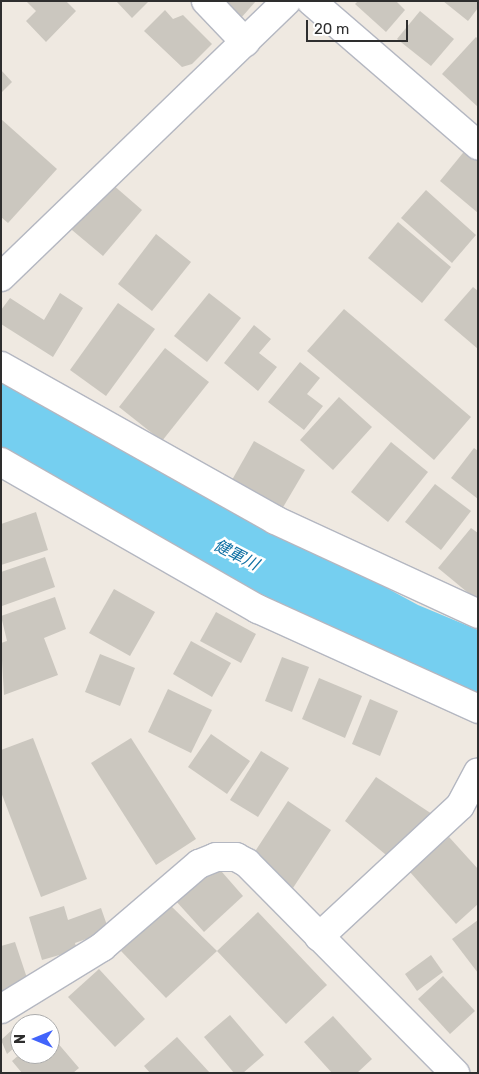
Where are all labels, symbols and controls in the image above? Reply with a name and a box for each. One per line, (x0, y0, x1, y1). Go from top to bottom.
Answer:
scale bar (309, 10, 412, 42)
text: 20 m (314, 20, 349, 38)
water label: 健軍川 (210, 536, 262, 574)
north arrow (10, 1014, 60, 1064)
text: N (12, 1034, 29, 1044)

